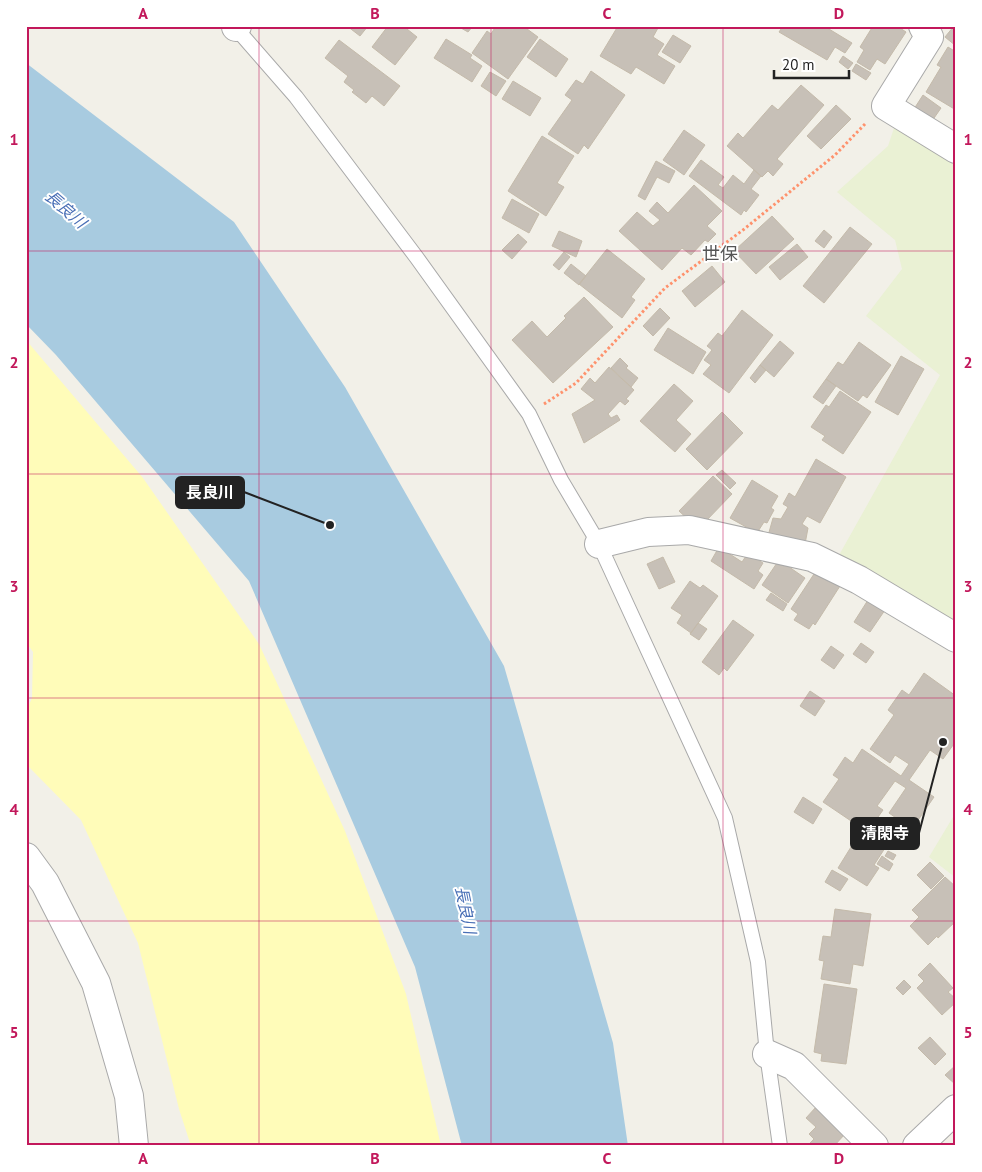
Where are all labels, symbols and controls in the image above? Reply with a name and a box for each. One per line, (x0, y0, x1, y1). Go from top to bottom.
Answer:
text: A (138, 3, 148, 23)
text: B (370, 3, 380, 23)
text: C (603, 3, 612, 23)
text: D (834, 3, 844, 23)
scale bar (774, 48, 850, 80)
text: 20 m (782, 55, 815, 74)
text: 1 (9, 129, 19, 149)
text: 1 (963, 129, 973, 149)
water label: 長良川 (41, 186, 92, 234)
district label: 世保 (702, 242, 738, 265)
text: 2 (9, 352, 19, 372)
text: 2 (963, 352, 973, 372)
callout: 長良川 (176, 477, 244, 508)
text: 長良川 (186, 482, 234, 502)
text: 3 (9, 576, 19, 596)
text: 3 (963, 576, 973, 596)
text: 4 (9, 799, 19, 819)
text: 4 (963, 799, 973, 819)
callout: 清閑寺 (851, 818, 919, 849)
text: 清閑寺 (861, 823, 909, 843)
water label: 長良川 (452, 885, 481, 937)
text: 5 (9, 1022, 19, 1042)
text: 5 (963, 1022, 973, 1042)
text: A (138, 1148, 148, 1168)
text: B (370, 1148, 380, 1168)
text: C (603, 1148, 612, 1168)
text: D (834, 1148, 844, 1168)

